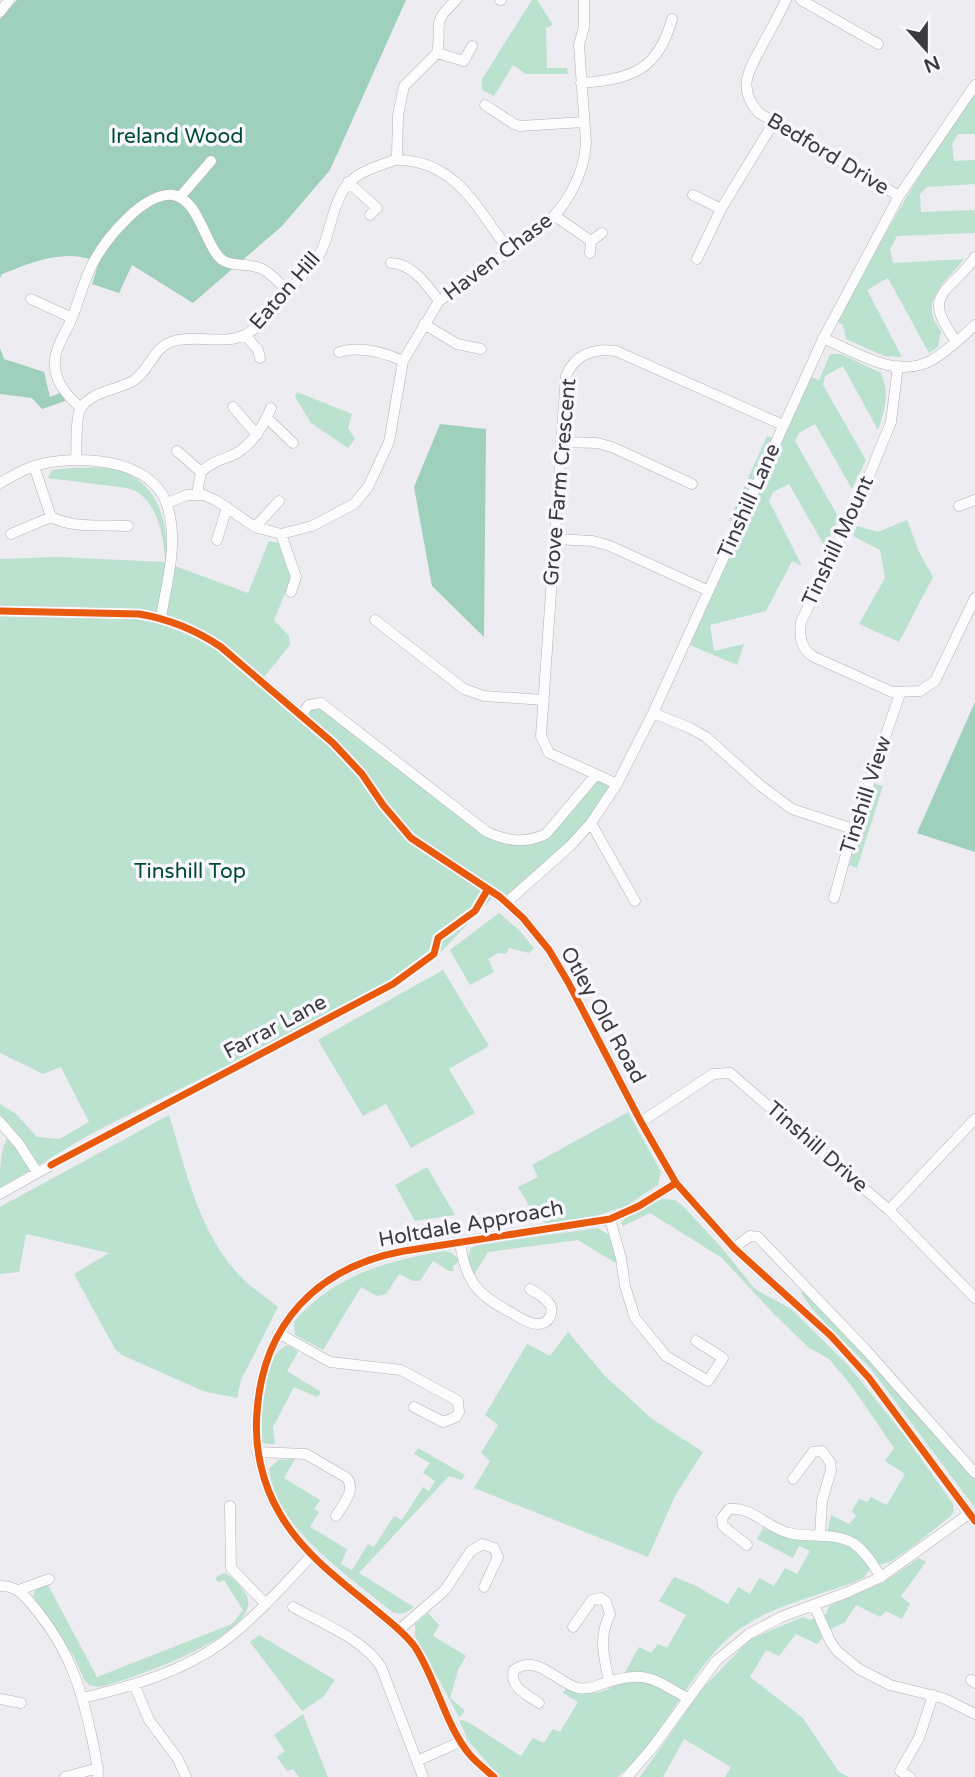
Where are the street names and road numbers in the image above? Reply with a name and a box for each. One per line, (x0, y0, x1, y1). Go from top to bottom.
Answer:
street label: Bedford Drive (762, 108, 894, 200)
street label: Haven Chase (439, 208, 557, 306)
street label: Eaton Hill (244, 247, 326, 335)
street label: Grove Farm Crescent (538, 377, 582, 587)
street label: Tinshill Lane (713, 440, 786, 562)
street label: Tinshill Mount (797, 472, 879, 610)
street label: Tinshill View (835, 732, 897, 857)
street label: Otley Old Road (555, 942, 651, 1088)
street label: Farrar Lane (219, 989, 331, 1065)
street label: Tinshill Drive (761, 1096, 873, 1198)
street label: Holtdale Approach (377, 1195, 565, 1253)

